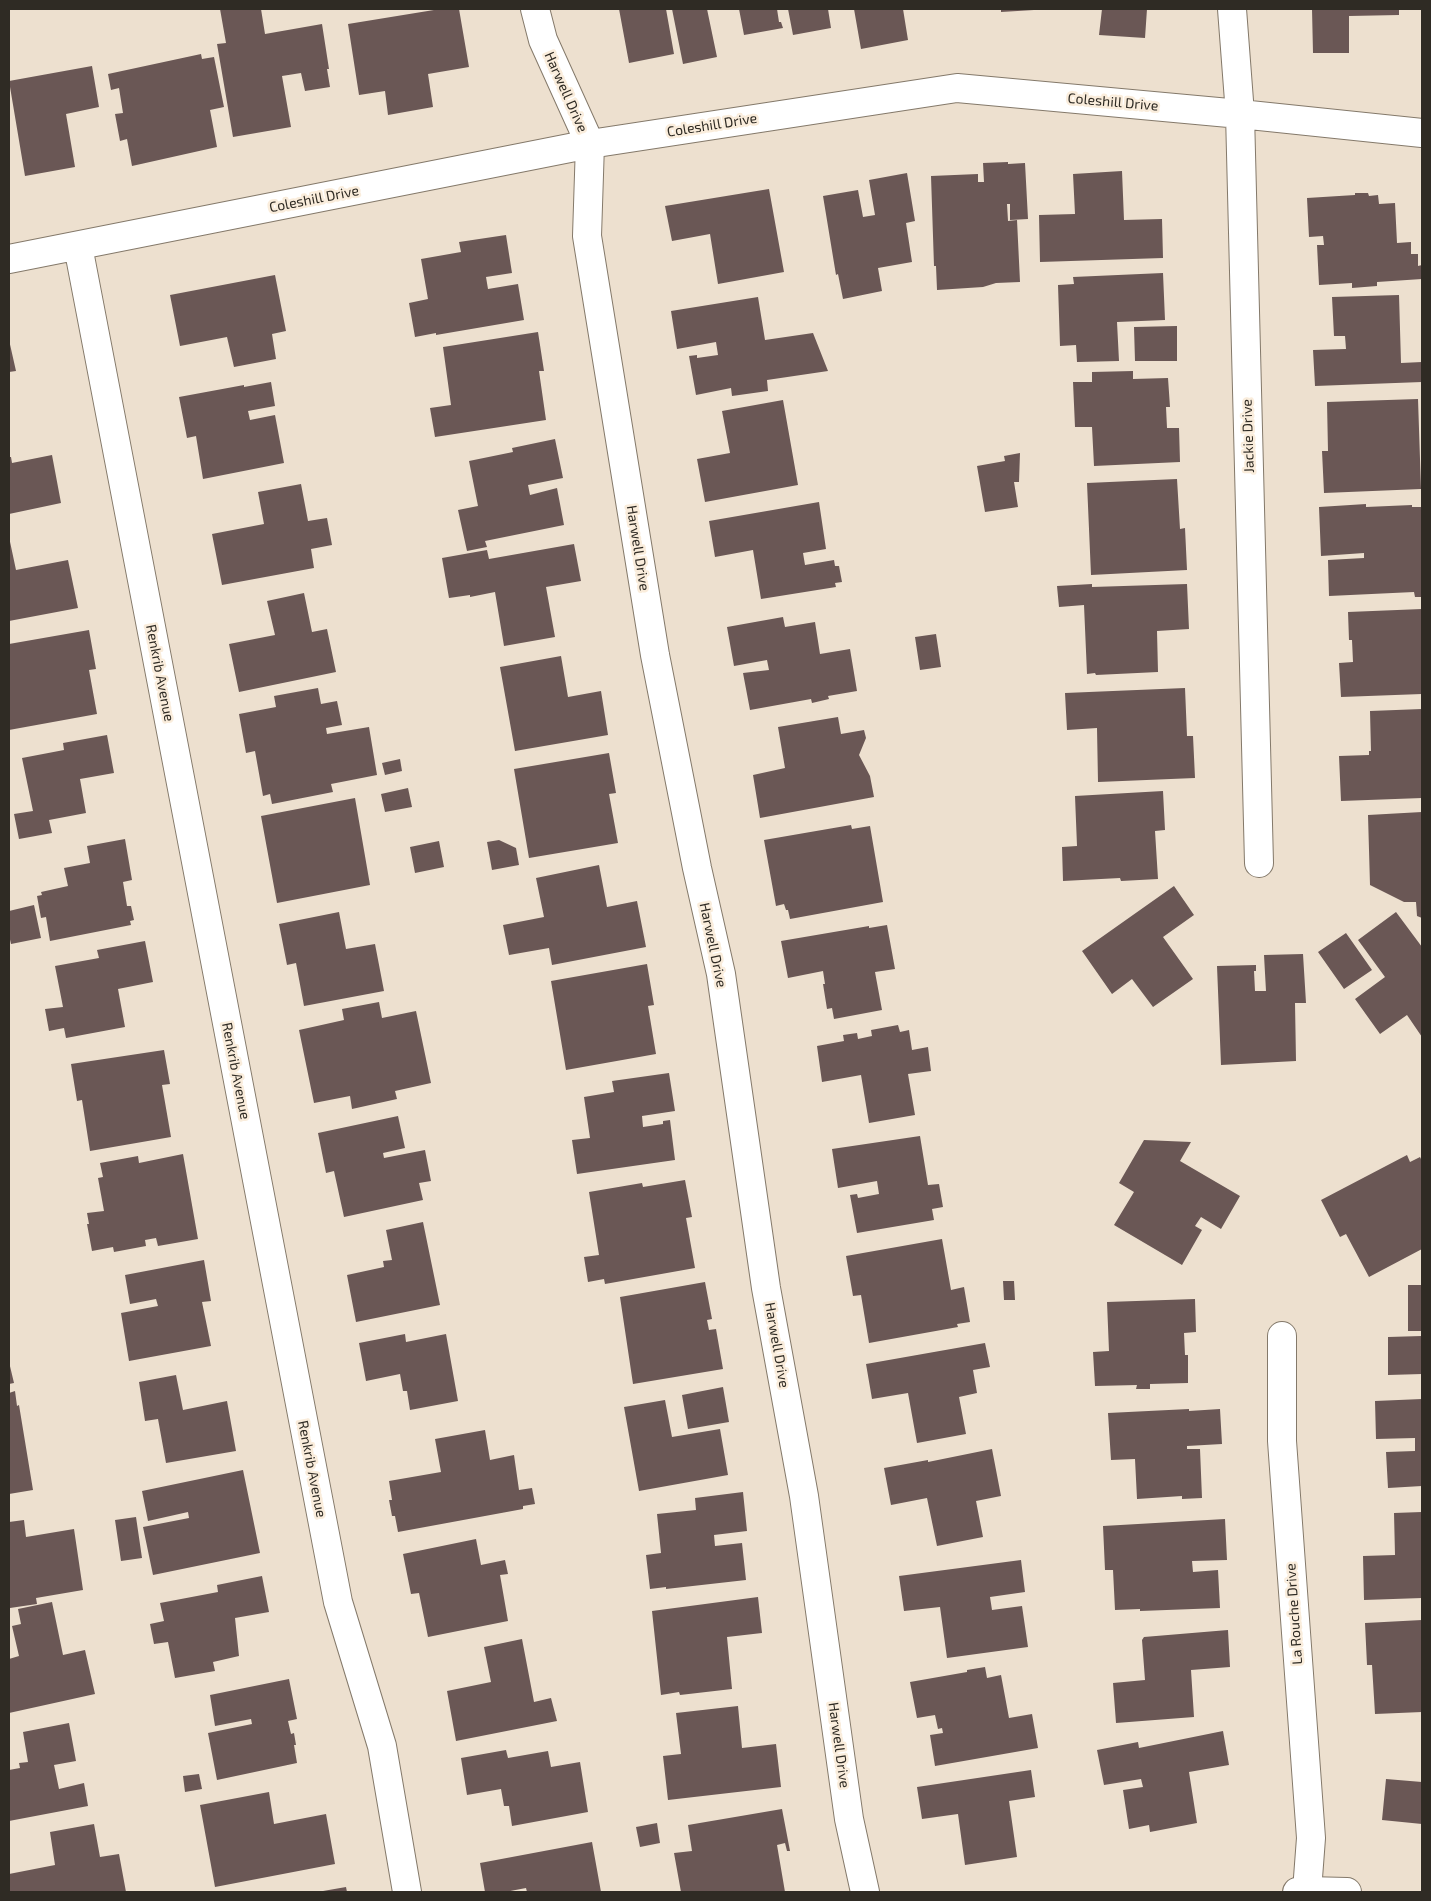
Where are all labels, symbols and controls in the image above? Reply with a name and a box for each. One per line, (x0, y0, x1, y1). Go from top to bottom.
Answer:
street label: Harwell Drive (541, 49, 591, 135)
street label: Coleshill Drive (1067, 90, 1159, 114)
street label: Coleshill Drive (666, 110, 758, 140)
street label: Coleshill Drive (268, 182, 360, 216)
street label: Jackie Drive (1238, 399, 1258, 473)
street label: Harwell Drive (623, 504, 653, 592)
street label: Renkrib Avenue (142, 623, 178, 723)
street label: Harwell Drive (696, 901, 730, 989)
street label: Renkrib Avenue (218, 1021, 254, 1121)
street label: Harwell Drive (761, 1301, 793, 1389)
street label: Renkrib Avenue (294, 1419, 330, 1519)
street label: La Rouche Drive (1282, 1563, 1306, 1665)
street label: Harwell Drive (825, 1701, 853, 1789)

